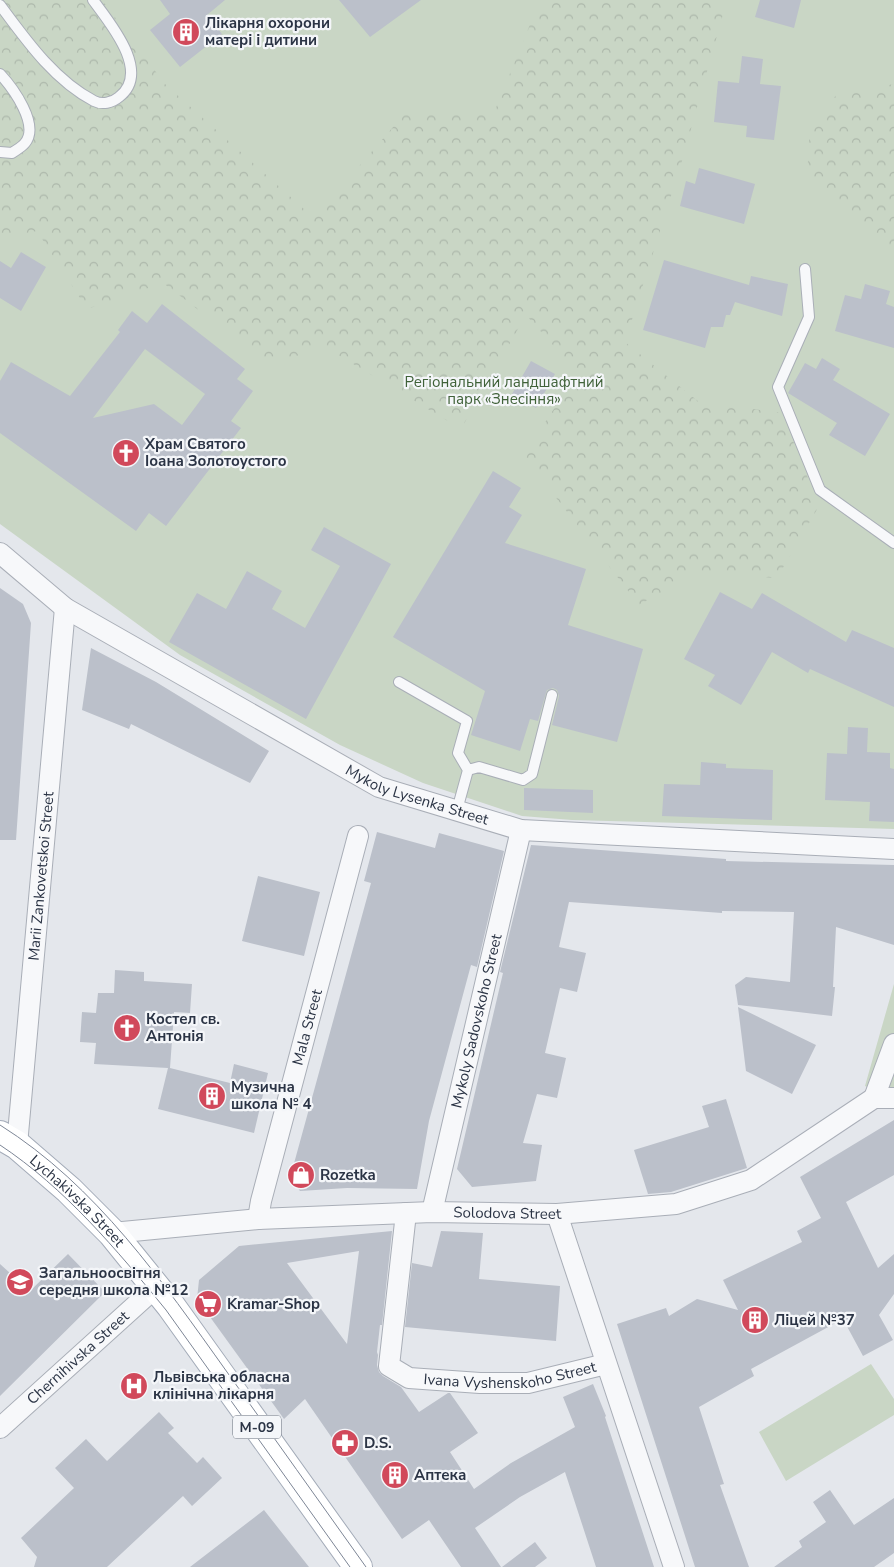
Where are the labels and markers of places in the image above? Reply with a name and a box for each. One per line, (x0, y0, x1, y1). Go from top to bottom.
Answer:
place label: Лікарня охорони матері і дитини (205, 13, 330, 50)
building icon: Лікарня охорони матері і дитини (171, 17, 201, 47)
place label: Храм Святого Іоана Золотоустого (144, 434, 287, 471)
church icon: Храм Святого Іоана Золотоустого (111, 438, 141, 468)
place label: Костел св. Антонія (146, 1009, 220, 1046)
church icon: Костел св. Антонія (112, 1013, 142, 1043)
place label: Музична школа № 4 (231, 1077, 312, 1114)
building icon: Музична школа № 4 (197, 1081, 227, 1111)
shop icon: Rozetka (286, 1160, 316, 1190)
place label: Rozetka (320, 1165, 376, 1185)
place label: Загальноосвітня середня школа №12 (39, 1263, 189, 1300)
school or university icon: Загальноосвітня середня школа №12 (5, 1267, 35, 1297)
supermarket icon: Kramar-Shop (193, 1289, 223, 1319)
place label: Kramar-Shop (227, 1294, 320, 1314)
building icon: Ліцей №37 (740, 1305, 770, 1335)
place label: Ліцей №37 (774, 1310, 855, 1330)
place label: Львівська обласна клінічна лікарня (153, 1367, 290, 1404)
hospital icon: Львівська обласна клінічна лікарня (119, 1371, 149, 1401)
pharmacy icon: D.S. (330, 1428, 360, 1458)
place label: D.S. (364, 1433, 392, 1453)
building icon: Аптека (380, 1460, 410, 1490)
place label: Аптека (414, 1465, 466, 1485)

